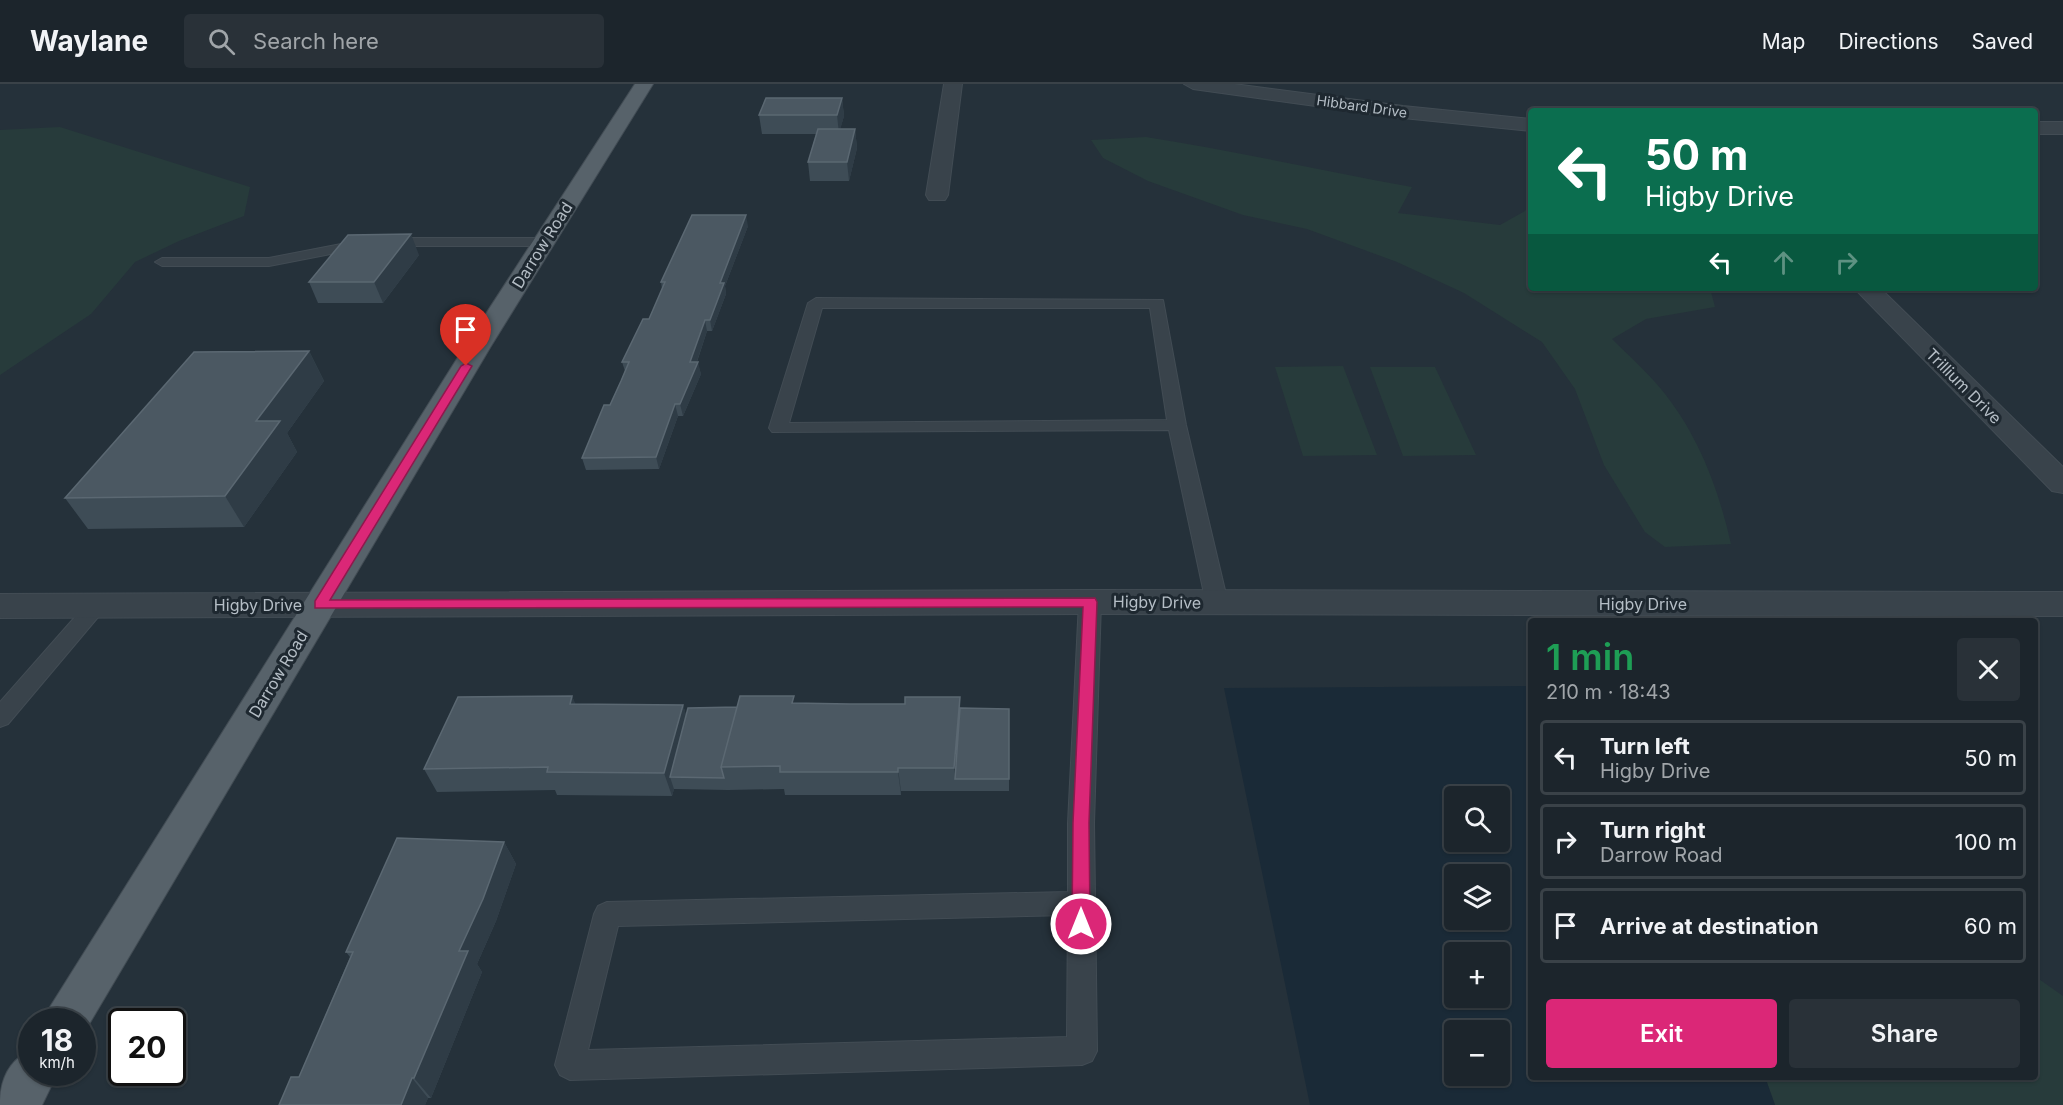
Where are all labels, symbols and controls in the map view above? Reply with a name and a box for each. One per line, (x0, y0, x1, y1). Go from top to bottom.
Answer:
search box (184, 14, 604, 68)
text: Waylane (30, 24, 148, 58)
icon: search (205, 25, 238, 58)
text: Search here (253, 28, 379, 54)
text: Map (1762, 29, 1805, 54)
text: Directions (1838, 29, 1939, 54)
text: Saved (1972, 29, 2033, 54)
street label: Hibbard Drive (1316, 91, 1408, 121)
text: 50 m (1645, 129, 1748, 180)
icon: left (1546, 132, 1624, 210)
text: Higby Drive (1645, 180, 1794, 213)
street label: Darrow Road (508, 198, 576, 292)
icon: left (1704, 246, 1737, 279)
icon: ahead (1767, 246, 1800, 279)
icon: right (1830, 246, 1863, 279)
pin (440, 304, 491, 366)
icon: arrive (449, 313, 482, 346)
street label: Trillium Drive (1922, 344, 2006, 428)
street label: Higby Drive (1113, 591, 1201, 613)
street label: Higby Drive (1599, 594, 1687, 614)
street label: Higby Drive (214, 595, 302, 615)
street label: Darrow Road (244, 627, 312, 721)
text: 1 min (1546, 635, 1634, 679)
button: close (1957, 638, 2020, 701)
text: 210 m · 18:43 (1546, 680, 1671, 704)
text: Turn left (1600, 733, 1690, 759)
icon: left (1549, 741, 1582, 774)
text: 50 m (1964, 745, 2017, 771)
text: Higby Drive (1600, 759, 1710, 783)
map controls (1444, 786, 1510, 1086)
button: search (1444, 786, 1510, 852)
text: Turn right (1600, 817, 1706, 843)
icon: right (1549, 825, 1582, 858)
text: 100 m (1955, 829, 2017, 855)
text: Darrow Road (1600, 843, 1723, 867)
button: layers (1444, 864, 1510, 930)
position arrow (1049, 892, 1113, 956)
icon: arrive (1549, 909, 1582, 942)
text: Arrive at destination (1600, 913, 1819, 939)
text: 60 m (1964, 913, 2017, 939)
button: + (1444, 942, 1510, 1008)
button: Exit (1546, 999, 1777, 1068)
button: Share (1789, 999, 2020, 1068)
speed limit sign: 20 (108, 1008, 186, 1086)
button: − (1444, 1020, 1510, 1086)
text: 18 (41, 1022, 73, 1058)
text: km/h (39, 1053, 75, 1072)

